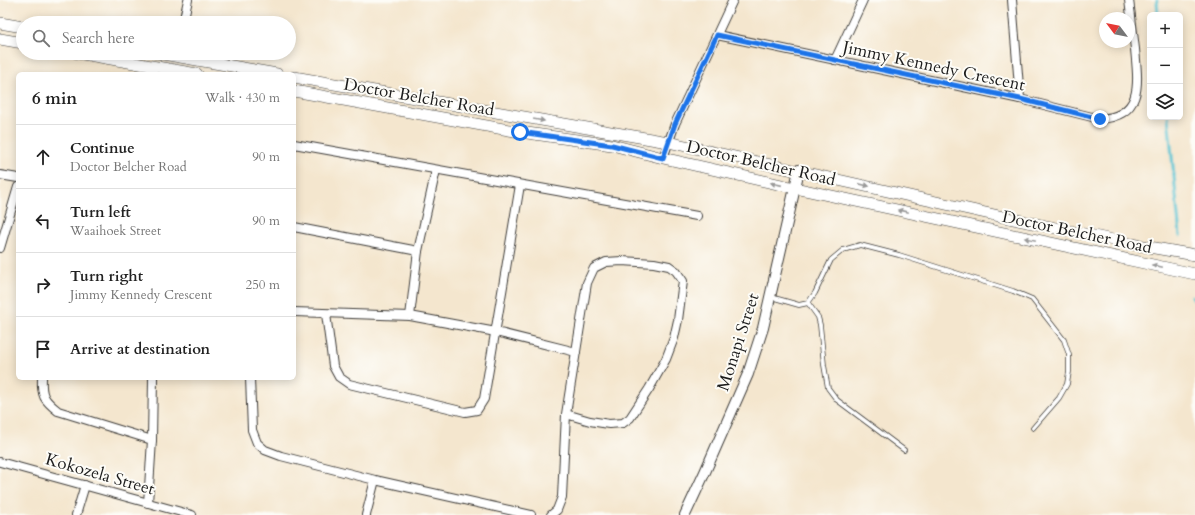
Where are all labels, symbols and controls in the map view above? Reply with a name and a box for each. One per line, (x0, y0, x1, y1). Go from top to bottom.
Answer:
north arrow (1099, 12, 1135, 48)
map controls (1147, 12, 1183, 120)
button: + (1147, 12, 1183, 48)
search box (16, 16, 296, 60)
icon: search (30, 27, 52, 49)
text: Search here (62, 28, 135, 48)
street label: Jimmy Kennedy Crescent (838, 35, 1028, 97)
button: − (1147, 48, 1183, 84)
street label: Doctor Belcher Road (342, 72, 496, 122)
button: layers (1147, 84, 1183, 120)
text: 6 min (32, 87, 77, 110)
text: Walk · 430 m (205, 89, 280, 107)
route end (1091, 110, 1109, 128)
one-way arrow (533, 117, 545, 123)
route start (511, 123, 529, 141)
street label: Doctor Belcher Road (684, 135, 838, 191)
text: Continue (70, 138, 135, 158)
icon: ahead (32, 146, 54, 168)
text: 90 m (252, 148, 280, 166)
text: Doctor Belcher Road (70, 158, 187, 176)
one-way arrow (769, 180, 782, 186)
one-way arrow (858, 183, 870, 189)
text: Turn left (70, 202, 131, 222)
street label: Doctor Belcher Road (1000, 205, 1154, 259)
one-way arrow (896, 208, 909, 214)
icon: left (32, 210, 54, 232)
text: 90 m (252, 212, 280, 230)
text: Waaihoek Street (70, 222, 161, 240)
one-way arrow (1024, 235, 1036, 241)
one-way arrow (1151, 263, 1163, 269)
text: Turn right (70, 266, 143, 286)
icon: right (32, 274, 54, 296)
text: 250 m (246, 276, 280, 294)
text: Jimmy Kennedy Crescent (70, 286, 212, 304)
street label: Monapi Street (711, 290, 765, 394)
icon: arrive (32, 338, 54, 360)
text: Arrive at destination (70, 339, 210, 359)
street label: Kokozela Street (43, 447, 158, 501)

